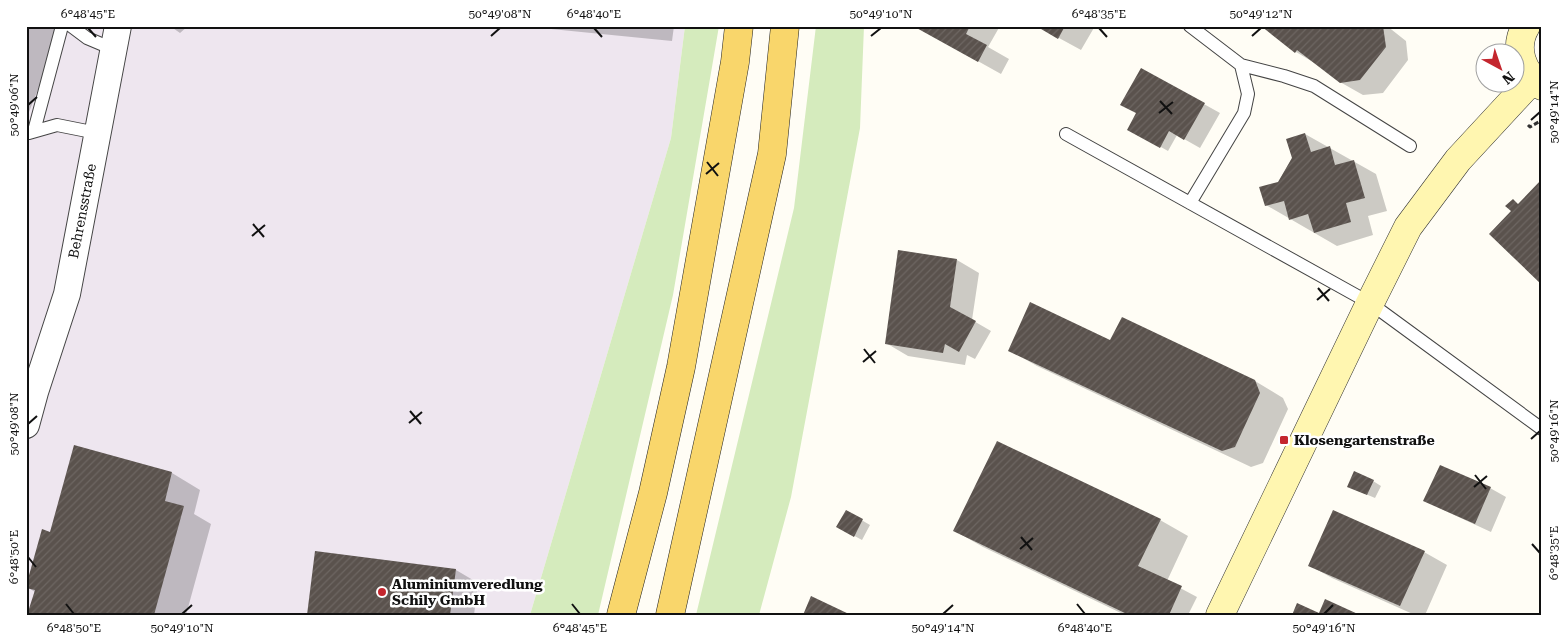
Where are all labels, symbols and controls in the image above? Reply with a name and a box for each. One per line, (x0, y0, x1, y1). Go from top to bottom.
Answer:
text: 6°48'45"E (61, 7, 115, 21)
text: 50°49'08"N (468, 7, 532, 21)
text: 6°48'40"E (567, 7, 621, 21)
text: 50°49'10"N (849, 7, 913, 21)
text: 6°48'35"E (1072, 7, 1126, 21)
text: 50°49'12"N (1229, 7, 1293, 21)
north arrow (1476, 42, 1526, 92)
text: N (1499, 68, 1518, 88)
text: 50°49'06"N (7, 73, 21, 137)
text: 50°49'14"N (1547, 80, 1561, 144)
street label: Behrensstraße (65, 162, 99, 260)
text: 50°49'08"N (7, 392, 21, 456)
text: 50°49'16"N (1547, 399, 1561, 463)
place label: Klosengartenstraße (1294, 432, 1435, 448)
marker: Klosengartenstraße (1278, 434, 1290, 446)
text: 6°48'35"E (1547, 526, 1561, 580)
text: 6°48'50"E (7, 530, 21, 584)
place label: Aluminiumveredlung Schily GmbH (392, 576, 543, 608)
marker: Aluminiumveredlung Schily GmbH (376, 586, 388, 598)
text: 6°48'50"E (47, 621, 101, 635)
text: 50°49'10"N (150, 621, 214, 635)
text: 6°48'45"E (553, 621, 607, 635)
text: 50°49'14"N (911, 621, 975, 635)
text: 6°48'40"E (1058, 621, 1112, 635)
text: 50°49'16"N (1292, 621, 1356, 635)

